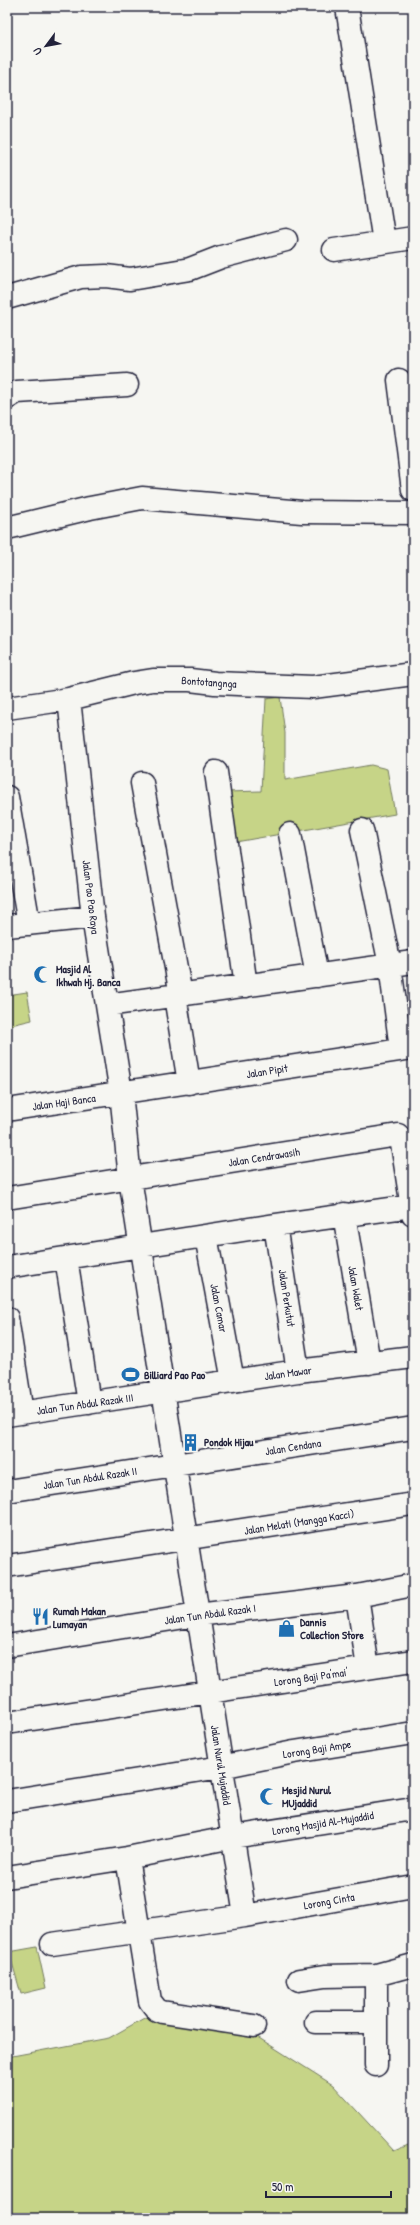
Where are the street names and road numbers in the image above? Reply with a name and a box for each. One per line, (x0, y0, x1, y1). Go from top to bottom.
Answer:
street label: Bontotangnga (181, 673, 238, 691)
street label: Jalan Pao Pao Raya (80, 859, 103, 936)
street label: Jalan Pipit (245, 1061, 289, 1081)
street label: Jalan Haji Banca (32, 1091, 97, 1113)
street label: Jalan Cendrawasih (227, 1144, 301, 1170)
street label: Jalan Walet (345, 1264, 367, 1312)
street label: Jalan Perkutut (276, 1268, 298, 1328)
street label: Jalan Camar (207, 1282, 231, 1334)
street label: Jalan Mawar (263, 1363, 313, 1383)
street label: Jalan Tun Abdul Razak III (36, 1390, 134, 1418)
street label: Jalan Cendana (264, 1436, 323, 1458)
street label: Jalan Tun Abdul Razak II (42, 1464, 138, 1492)
street label: Jalan Melati (Mangga Kacci) (243, 1506, 355, 1538)
street label: Jalan Tun Abdul Razak I (163, 1601, 257, 1627)
street label: Lorong Baji Pa'mai' (273, 1665, 349, 1689)
street label: Jalan Nurul Mujaddid (208, 1724, 234, 1807)
street label: Lorong Baji Ampe (282, 1737, 353, 1761)
street label: Lorong Masjid Al-Mujaddid (271, 1808, 375, 1838)
street label: Lorong Cinta (303, 1890, 356, 1912)

